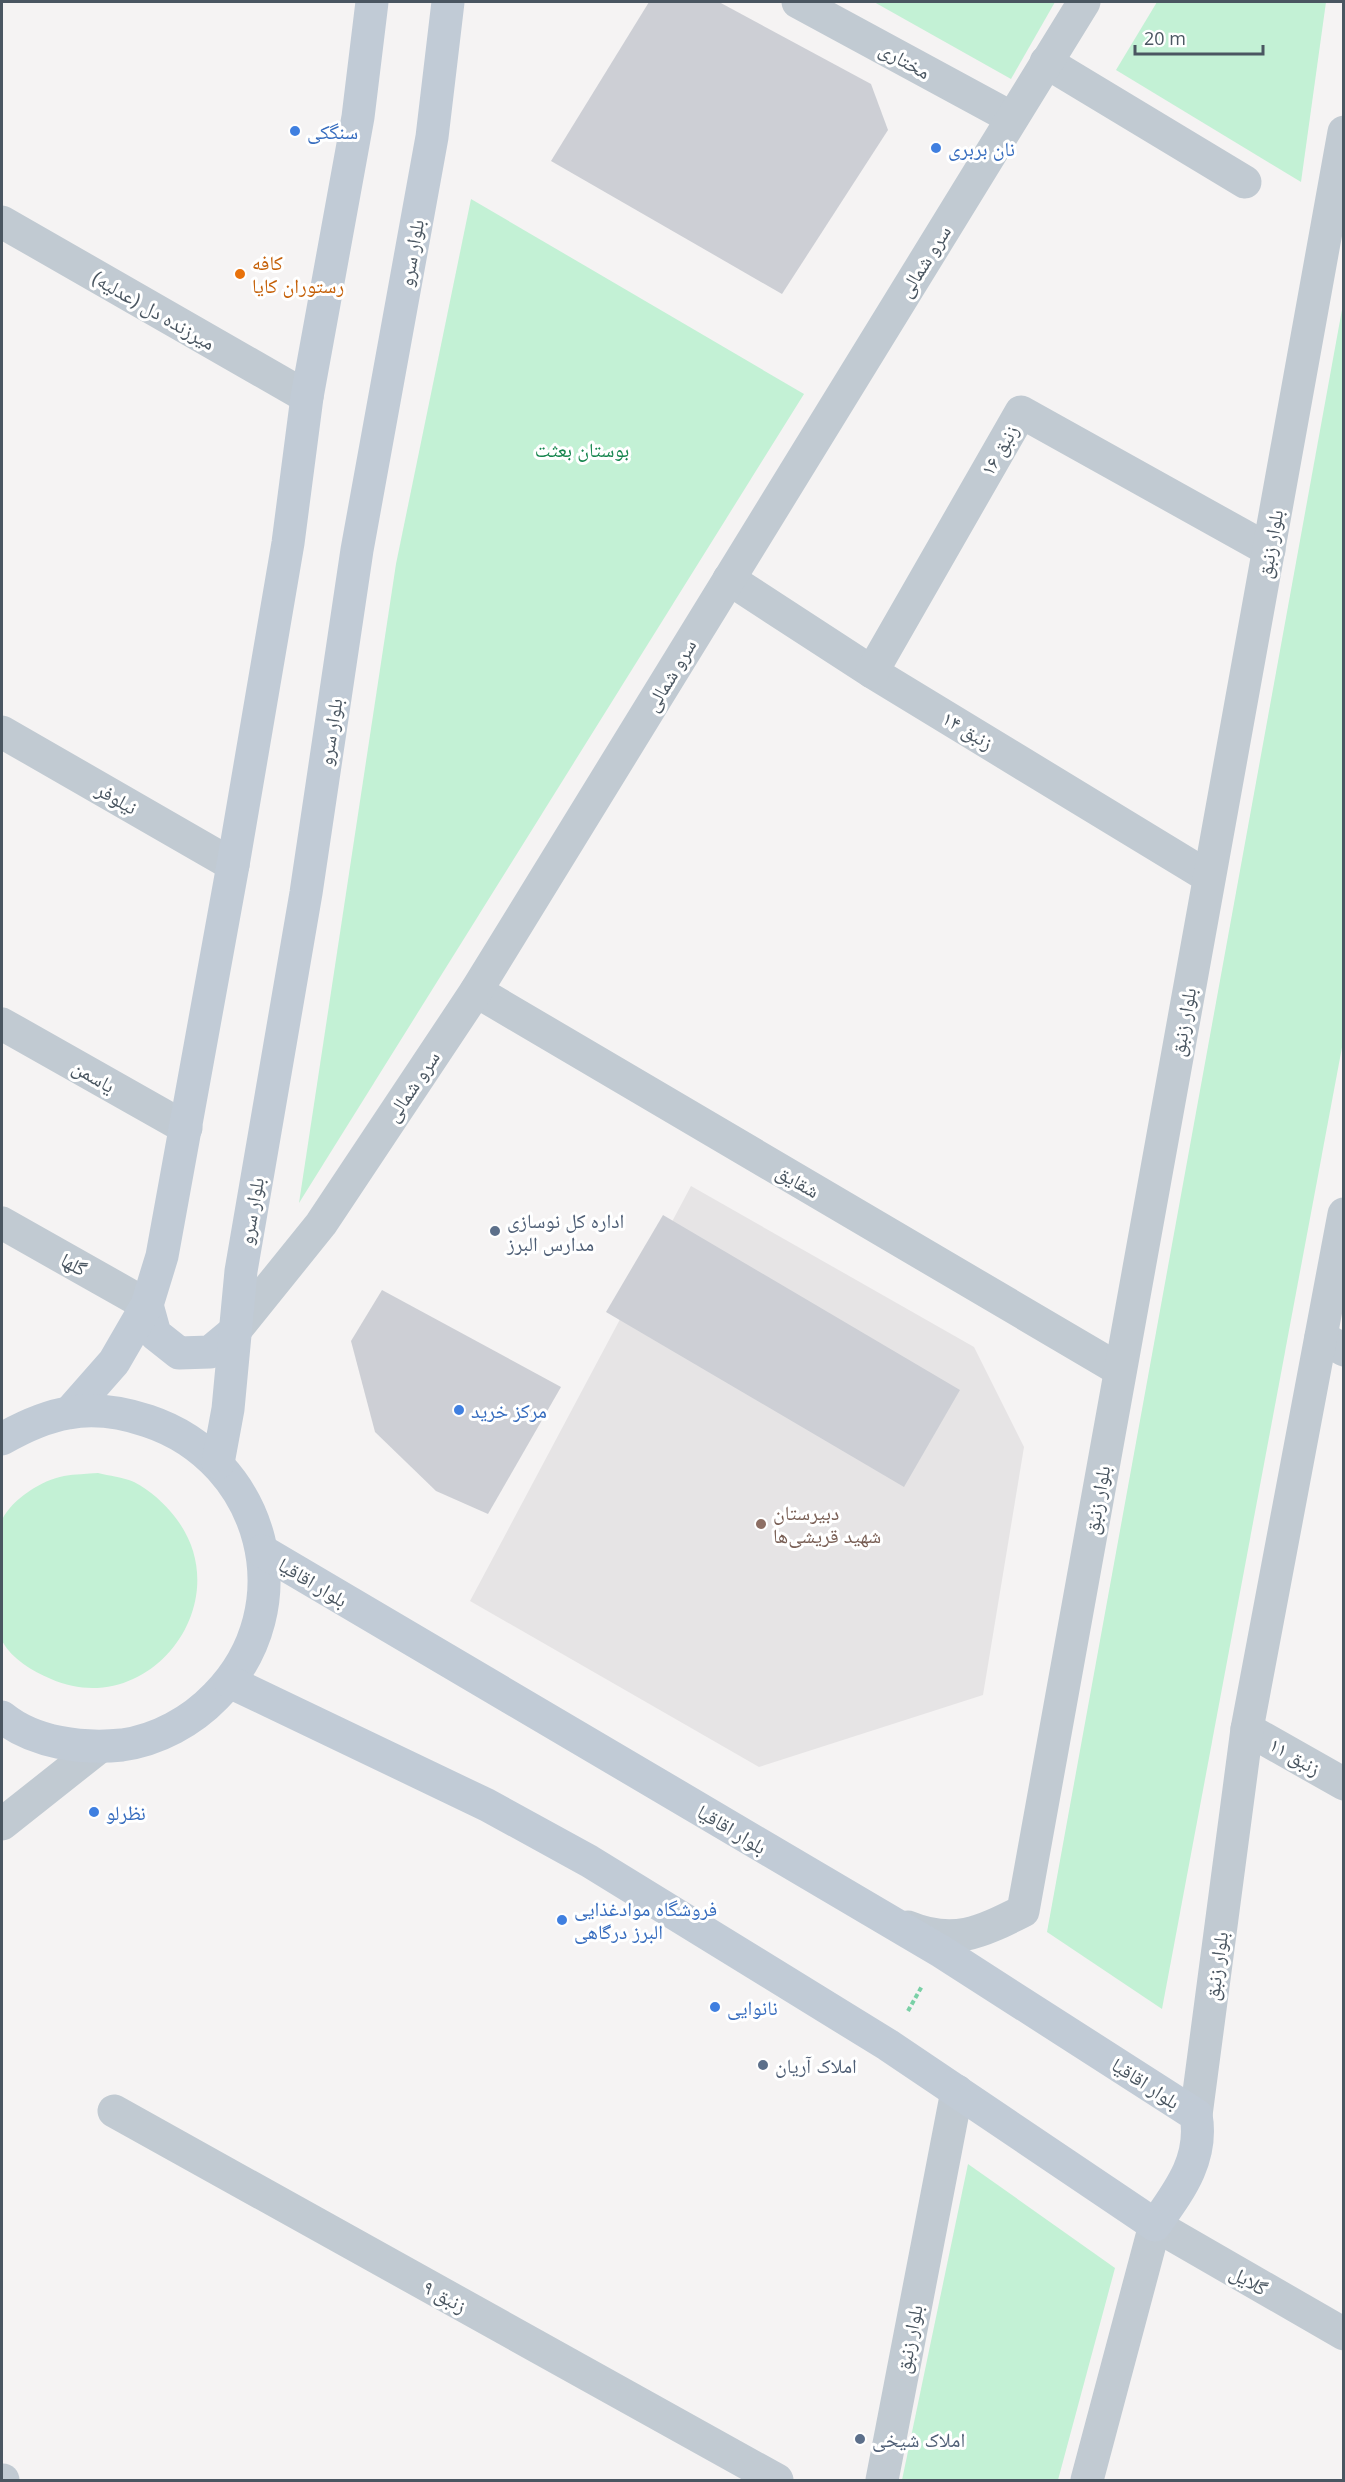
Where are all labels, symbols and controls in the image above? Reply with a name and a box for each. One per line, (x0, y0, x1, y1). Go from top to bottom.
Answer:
scale bar (1135, 18, 1262, 56)
text: 20 m (1144, 26, 1186, 50)
street label: مختاری (874, 35, 936, 85)
place label: سنگکی (307, 118, 358, 145)
marker: سنگکی (288, 124, 302, 138)
place label: نان بربری (948, 135, 1015, 162)
marker: نان بربری (929, 141, 943, 155)
street label: بلوار سرو (392, 217, 430, 289)
street label: سرو شمالی (891, 220, 957, 302)
place label: کافه رستوران کایا (252, 249, 344, 299)
street label: میرزنده دل (عدلیه) (88, 264, 220, 356)
marker: کافه رستوران کایا (233, 267, 247, 281)
street label: زنبق ۱۶ (974, 419, 1024, 481)
park label: بوستان بعثت (535, 436, 629, 463)
street label: بلوار زنبق (1251, 508, 1289, 580)
street label: سرو شمالی (638, 634, 702, 716)
street label: بلوار سرو (311, 696, 349, 768)
street label: زنبق ۱۴ (937, 704, 999, 756)
street label: نیلوفر (91, 775, 143, 821)
street label: بلوار زنبق (1164, 986, 1202, 1058)
street label: سرو شمالی (378, 1045, 446, 1127)
street label: یاسمن (68, 1053, 120, 1099)
street label: شقایق (771, 1158, 825, 1204)
street label: بلوار سرو (232, 1175, 270, 1247)
place label: اداره کل نوسازی مدارس البرز (506, 1207, 624, 1257)
marker: اداره کل نوسازی مدارس البرز (488, 1224, 502, 1238)
street label: گلها (56, 1246, 92, 1282)
place label: مرکز خرید (471, 1397, 547, 1424)
marker: مرکز خرید (452, 1403, 466, 1417)
street label: بلوار زنبق (1078, 1464, 1116, 1536)
place label: دبیرستان شهید قریشی‌ها (773, 1499, 881, 1549)
marker: دبیرستان شهید قریشی‌ها (754, 1517, 768, 1531)
street label: بلوار اقاقیا (273, 1551, 353, 1613)
street label: زنبق ۱۱ (1264, 1731, 1326, 1781)
street label: بلوار اقاقیا (692, 1798, 772, 1860)
place label: نظرلو (106, 1799, 146, 1826)
marker: نظرلو (87, 1805, 101, 1819)
place label: فروشگاه موادغذایی البرز درگاهی (574, 1895, 717, 1945)
marker: فروشگاه موادغذایی البرز درگاهی (555, 1913, 569, 1927)
street label: بلوار زنبق (1198, 1930, 1234, 2002)
place label: نانوایی (727, 1994, 778, 2021)
marker: نانوایی (708, 2000, 722, 2014)
street label: بلوار اقاقیا (1107, 2051, 1185, 2115)
place label: املاک آریان (775, 2052, 857, 2079)
marker: املاک آریان (756, 2058, 770, 2072)
street label: گلایل (1225, 2259, 1273, 2302)
street label: زنبق ۹ (418, 2273, 472, 2319)
street label: بلوار زنبق (889, 2302, 929, 2376)
place label: املاک شیخی (872, 2426, 965, 2453)
marker: املاک شیخی (853, 2432, 867, 2446)

